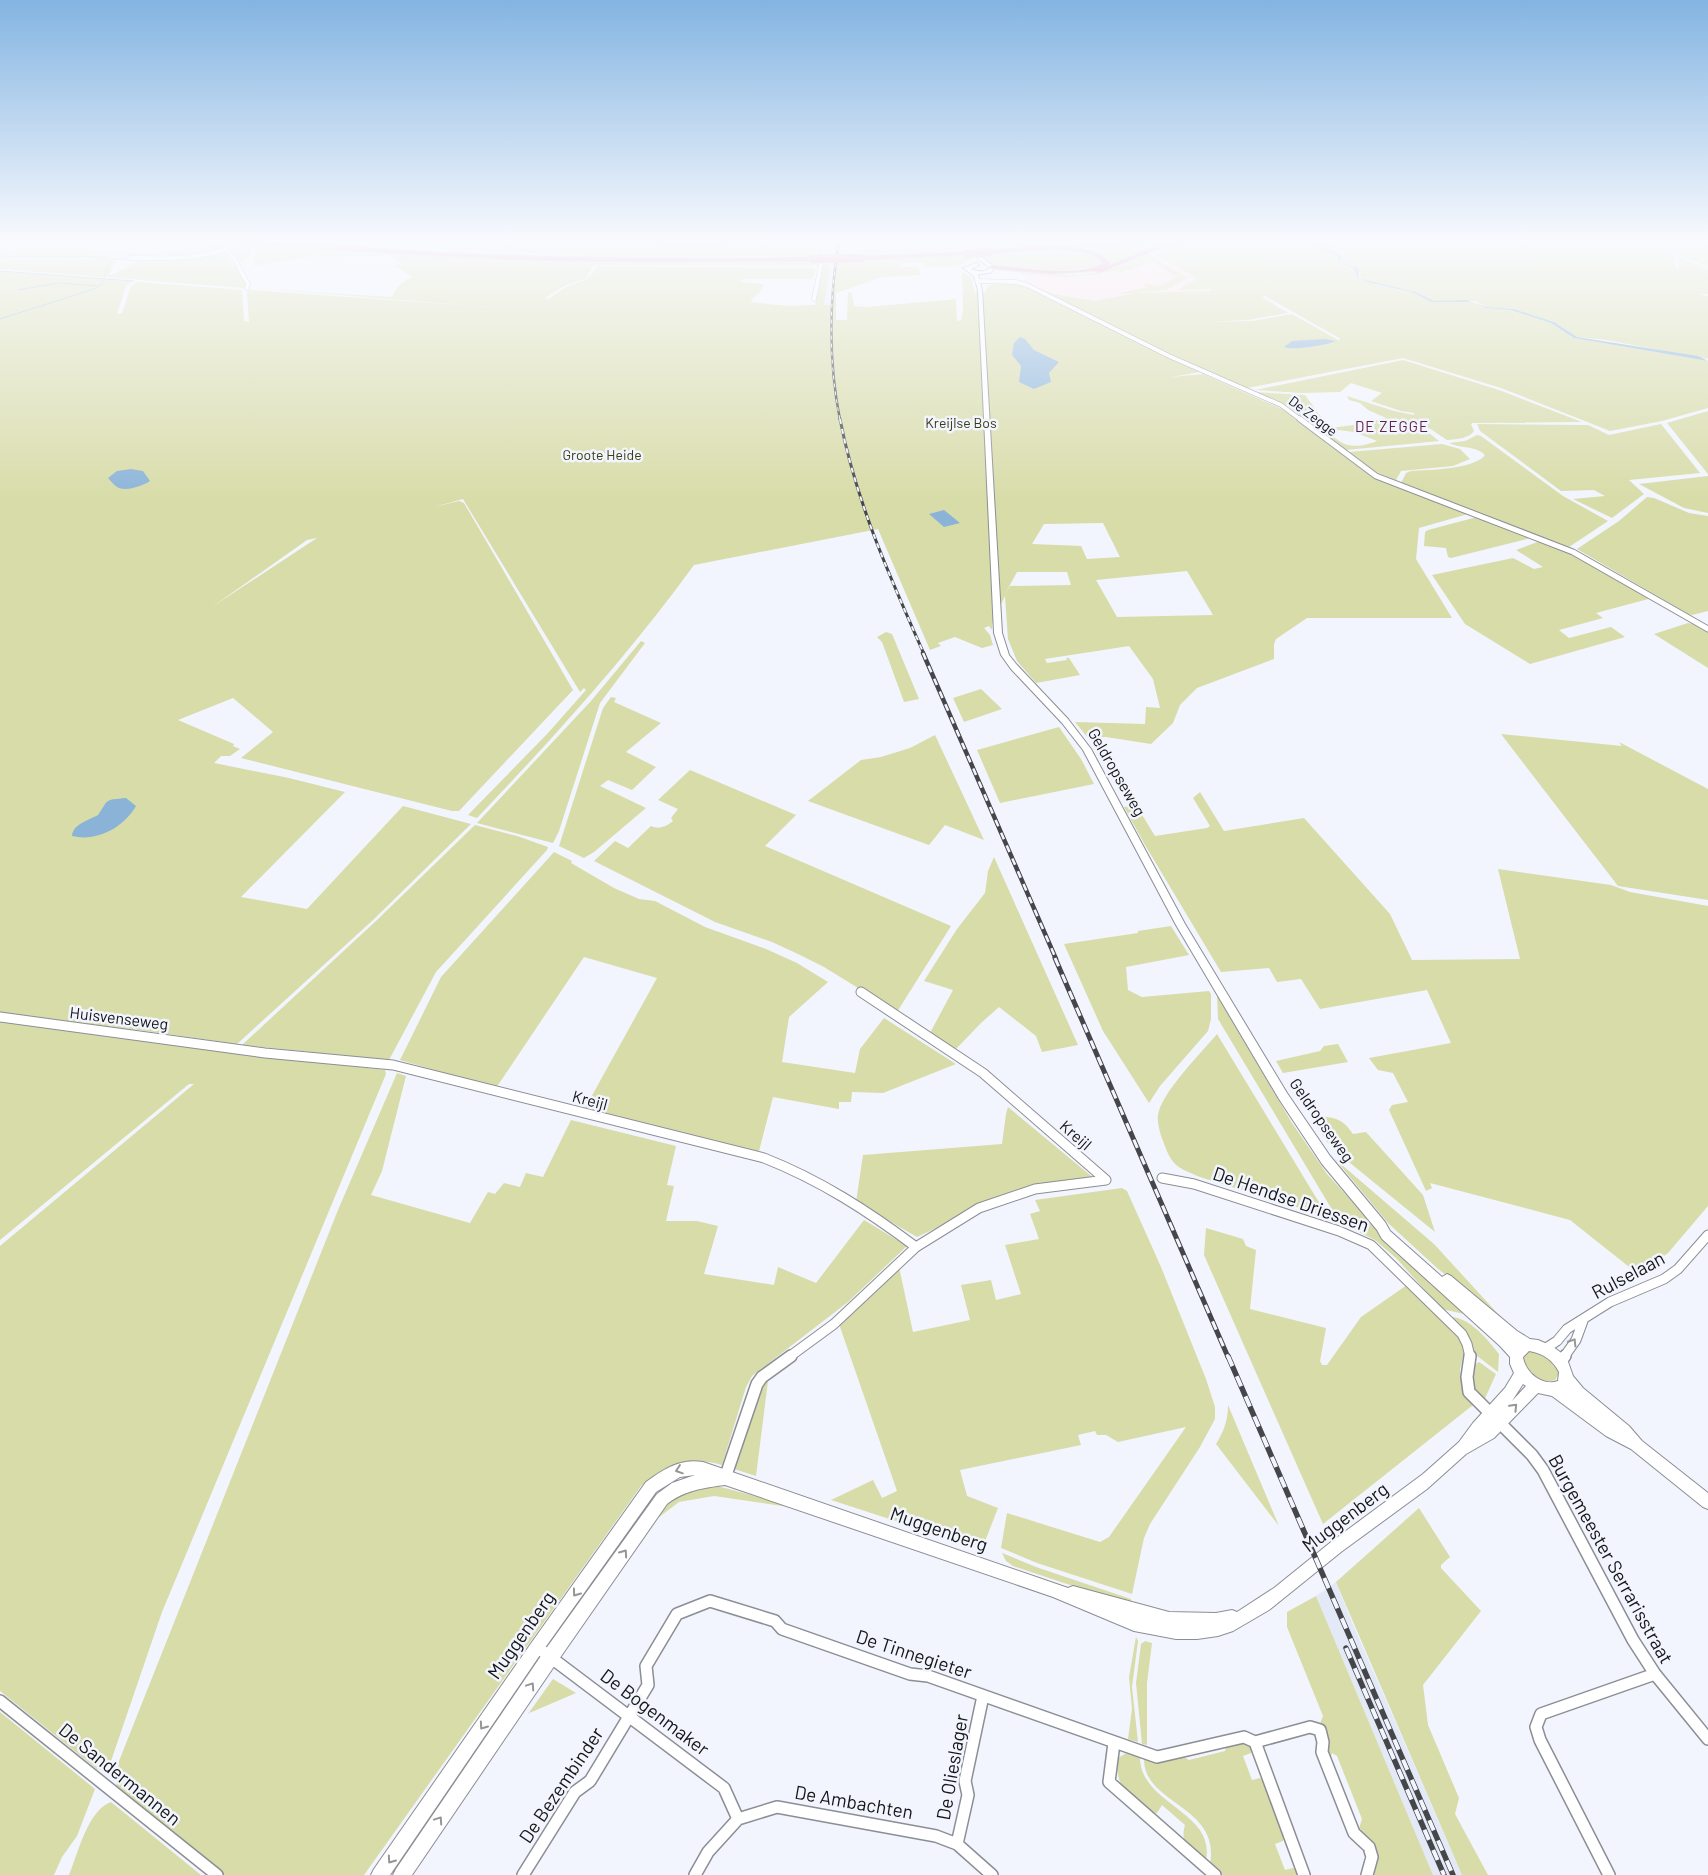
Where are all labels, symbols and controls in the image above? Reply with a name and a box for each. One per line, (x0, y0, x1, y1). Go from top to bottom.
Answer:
street label: De Zegge (1286, 392, 1341, 439)
park label: Kreijlse Bos (925, 414, 997, 431)
district label: DE ZEGGE (1355, 417, 1429, 435)
park label: Groote Heide (562, 446, 642, 463)
street label: Geldropseweg (1085, 724, 1150, 819)
street label: Huisvenseweg (69, 1002, 169, 1033)
street label: Geldropseweg (1286, 1074, 1358, 1165)
street label: Kreijl (570, 1086, 610, 1113)
street label: Kreijl (1057, 1116, 1096, 1154)
street label: De Hendse Driessen (1210, 1161, 1372, 1236)
street label: Rulselaan (1587, 1246, 1668, 1303)
one-way arrow (1567, 1338, 1577, 1347)
one-way arrow (1508, 1404, 1517, 1413)
street label: Burgemeester Serrarisstraat (1544, 1450, 1679, 1667)
one-way arrow (675, 1465, 684, 1475)
street label: Muggenberg (1297, 1477, 1392, 1556)
street label: Muggenberg (887, 1501, 991, 1556)
one-way arrow (618, 1549, 627, 1559)
street label: Muggenberg (482, 1586, 559, 1683)
one-way arrow (573, 1587, 582, 1597)
street label: De Tinnegieter (853, 1624, 975, 1683)
street label: De Bogenmaker (596, 1663, 714, 1760)
one-way arrow (525, 1682, 534, 1692)
street label: De Olieslager (931, 1712, 972, 1822)
street label: De Sandermannen (55, 1717, 186, 1830)
one-way arrow (480, 1720, 489, 1730)
street label: De Bezembinder (513, 1722, 608, 1847)
street label: De Ambachten (793, 1780, 915, 1823)
one-way arrow (433, 1817, 442, 1826)
one-way arrow (388, 1854, 397, 1863)

